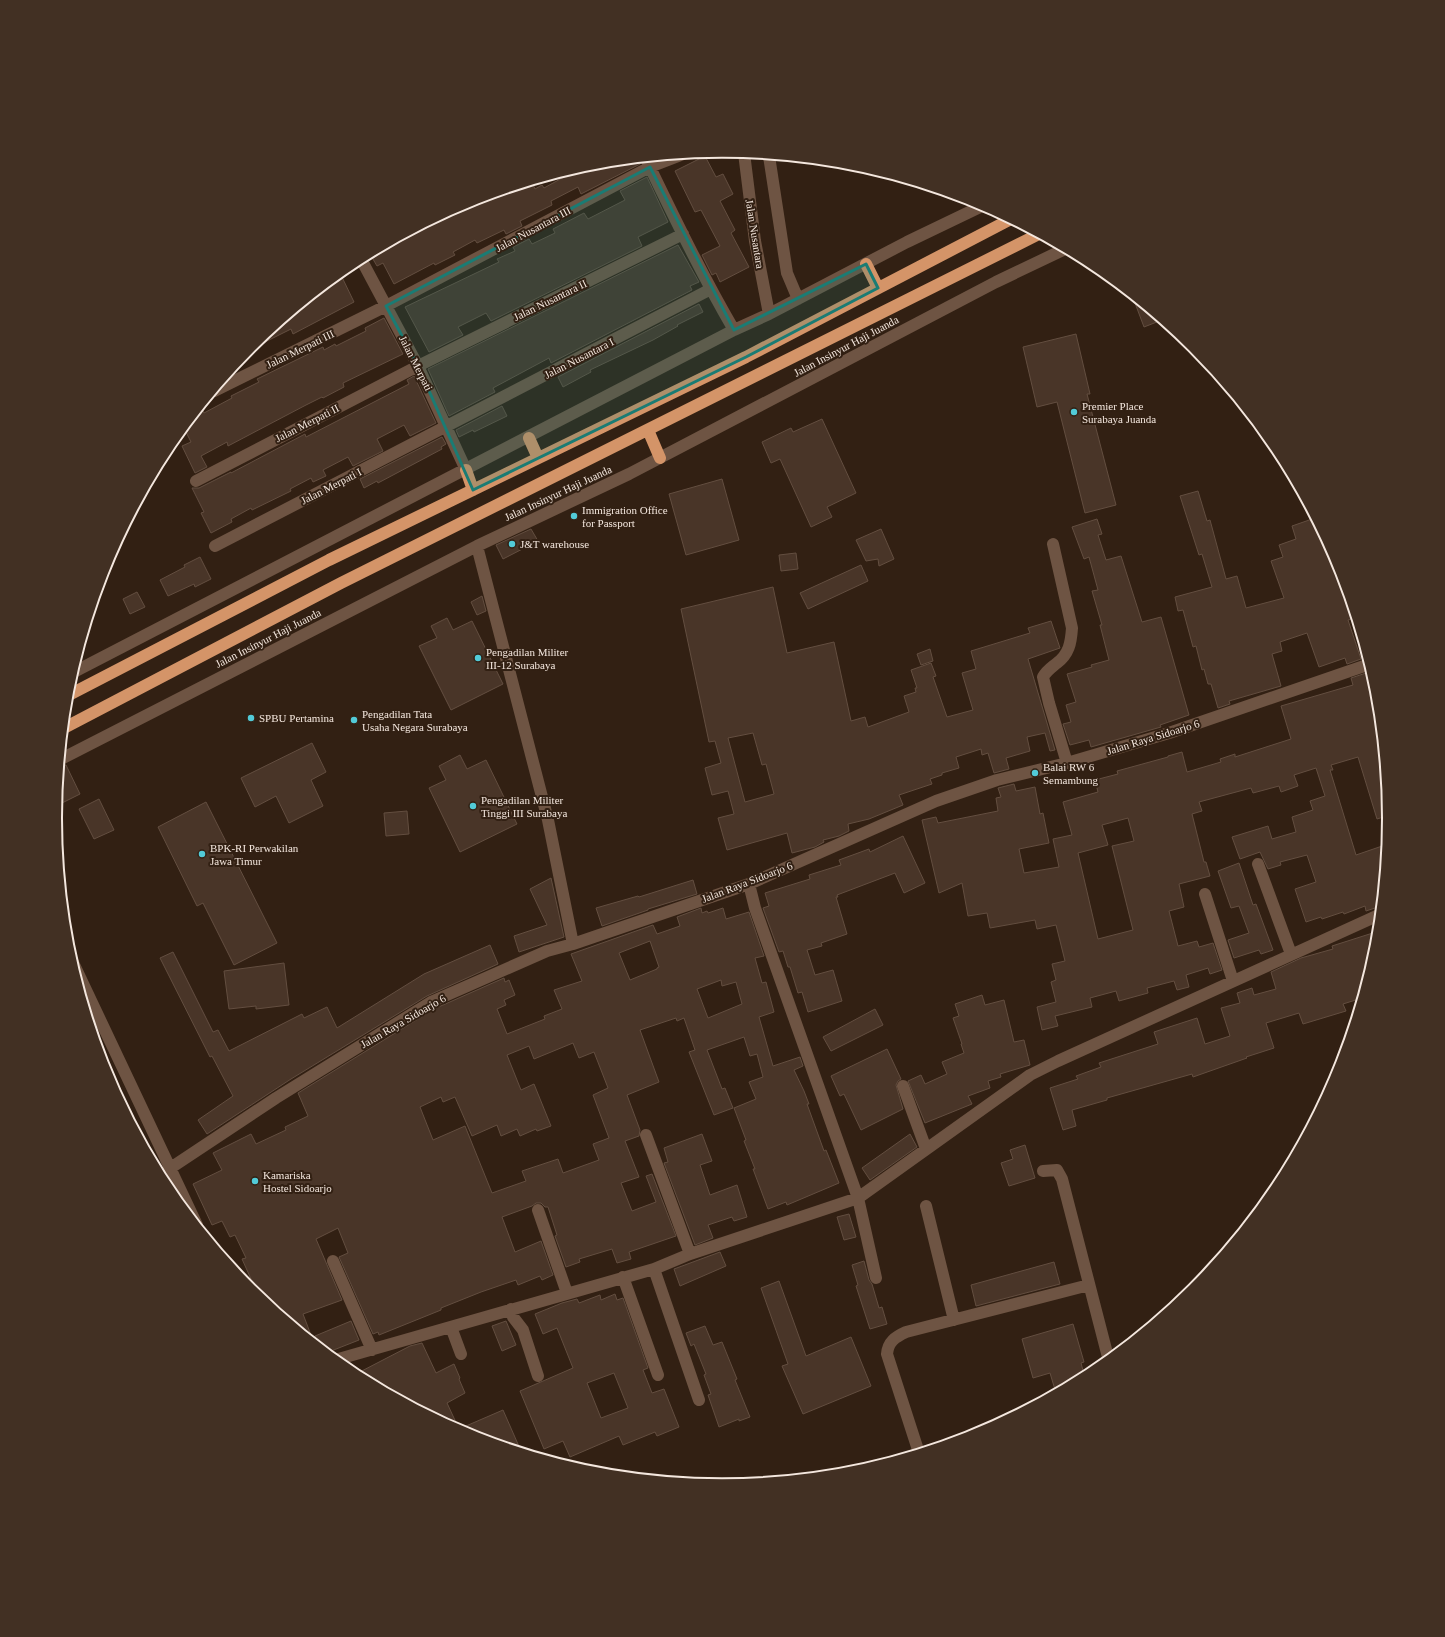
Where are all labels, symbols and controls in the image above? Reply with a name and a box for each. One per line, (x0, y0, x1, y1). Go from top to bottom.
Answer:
street label: Jalan Nusantara (744, 199, 766, 270)
street label: Jalan Nusantara III (493, 204, 573, 254)
street label: Jalan Nusantara II (511, 277, 589, 323)
street label: Jalan Insinyur Haji Juanda (792, 313, 901, 379)
street label: Jalan Merpati III (264, 327, 336, 371)
street label: Jalan Merpati (397, 333, 435, 393)
street label: Jalan Nusantara I (542, 335, 616, 381)
place label: Premier Place Surabaya Juanda (1082, 400, 1156, 425)
street label: Jalan Merpati II (273, 402, 341, 444)
marker: Premier Place Surabaya Juanda (1069, 407, 1079, 417)
street label: Jalan Insinyur Haji Juanda (502, 463, 614, 523)
street label: Jalan Merpati I (299, 465, 364, 506)
place label: Immigration Office for Passport (582, 504, 668, 529)
marker: Immigration Office for Passport (569, 511, 579, 521)
place label: J&T warehouse (520, 538, 589, 550)
marker: J&T warehouse (507, 539, 517, 549)
street label: Jalan Insinyur Haji Juanda (213, 606, 323, 670)
place label: Pengadilan Militer III-12 Surabaya (486, 646, 569, 671)
marker: Pengadilan Militer III-12 Surabaya (473, 653, 483, 663)
place label: Pengadilan Tata Usaha Negara Surabaya (362, 708, 468, 733)
place label: SPBU Pertamina (259, 712, 334, 724)
marker: SPBU Pertamina (246, 713, 256, 723)
marker: Pengadilan Tata Usaha Negara Surabaya (349, 715, 359, 725)
street label: Jalan Raya Sidoarjo 6 (1105, 717, 1201, 757)
place label: Balai RW 6 Semambung (1043, 761, 1098, 786)
marker: Balai RW 6 Semambung (1030, 768, 1040, 778)
place label: Pengadilan Militer Tinggi III Surabaya (481, 794, 567, 819)
marker: Pengadilan Militer Tinggi III Surabaya (468, 801, 478, 811)
place label: BPK-RI Perwakilan Jawa Timur (210, 842, 299, 867)
marker: BPK-RI Perwakilan Jawa Timur (197, 849, 207, 859)
street label: Jalan Raya Sidoarjo 6 (700, 859, 795, 905)
street label: Jalan Raya Sidoarjo 6 (358, 991, 448, 1050)
place label: Kamariska Hostel Sidoarjo (263, 1169, 332, 1194)
marker: Kamariska Hostel Sidoarjo (250, 1176, 260, 1186)

